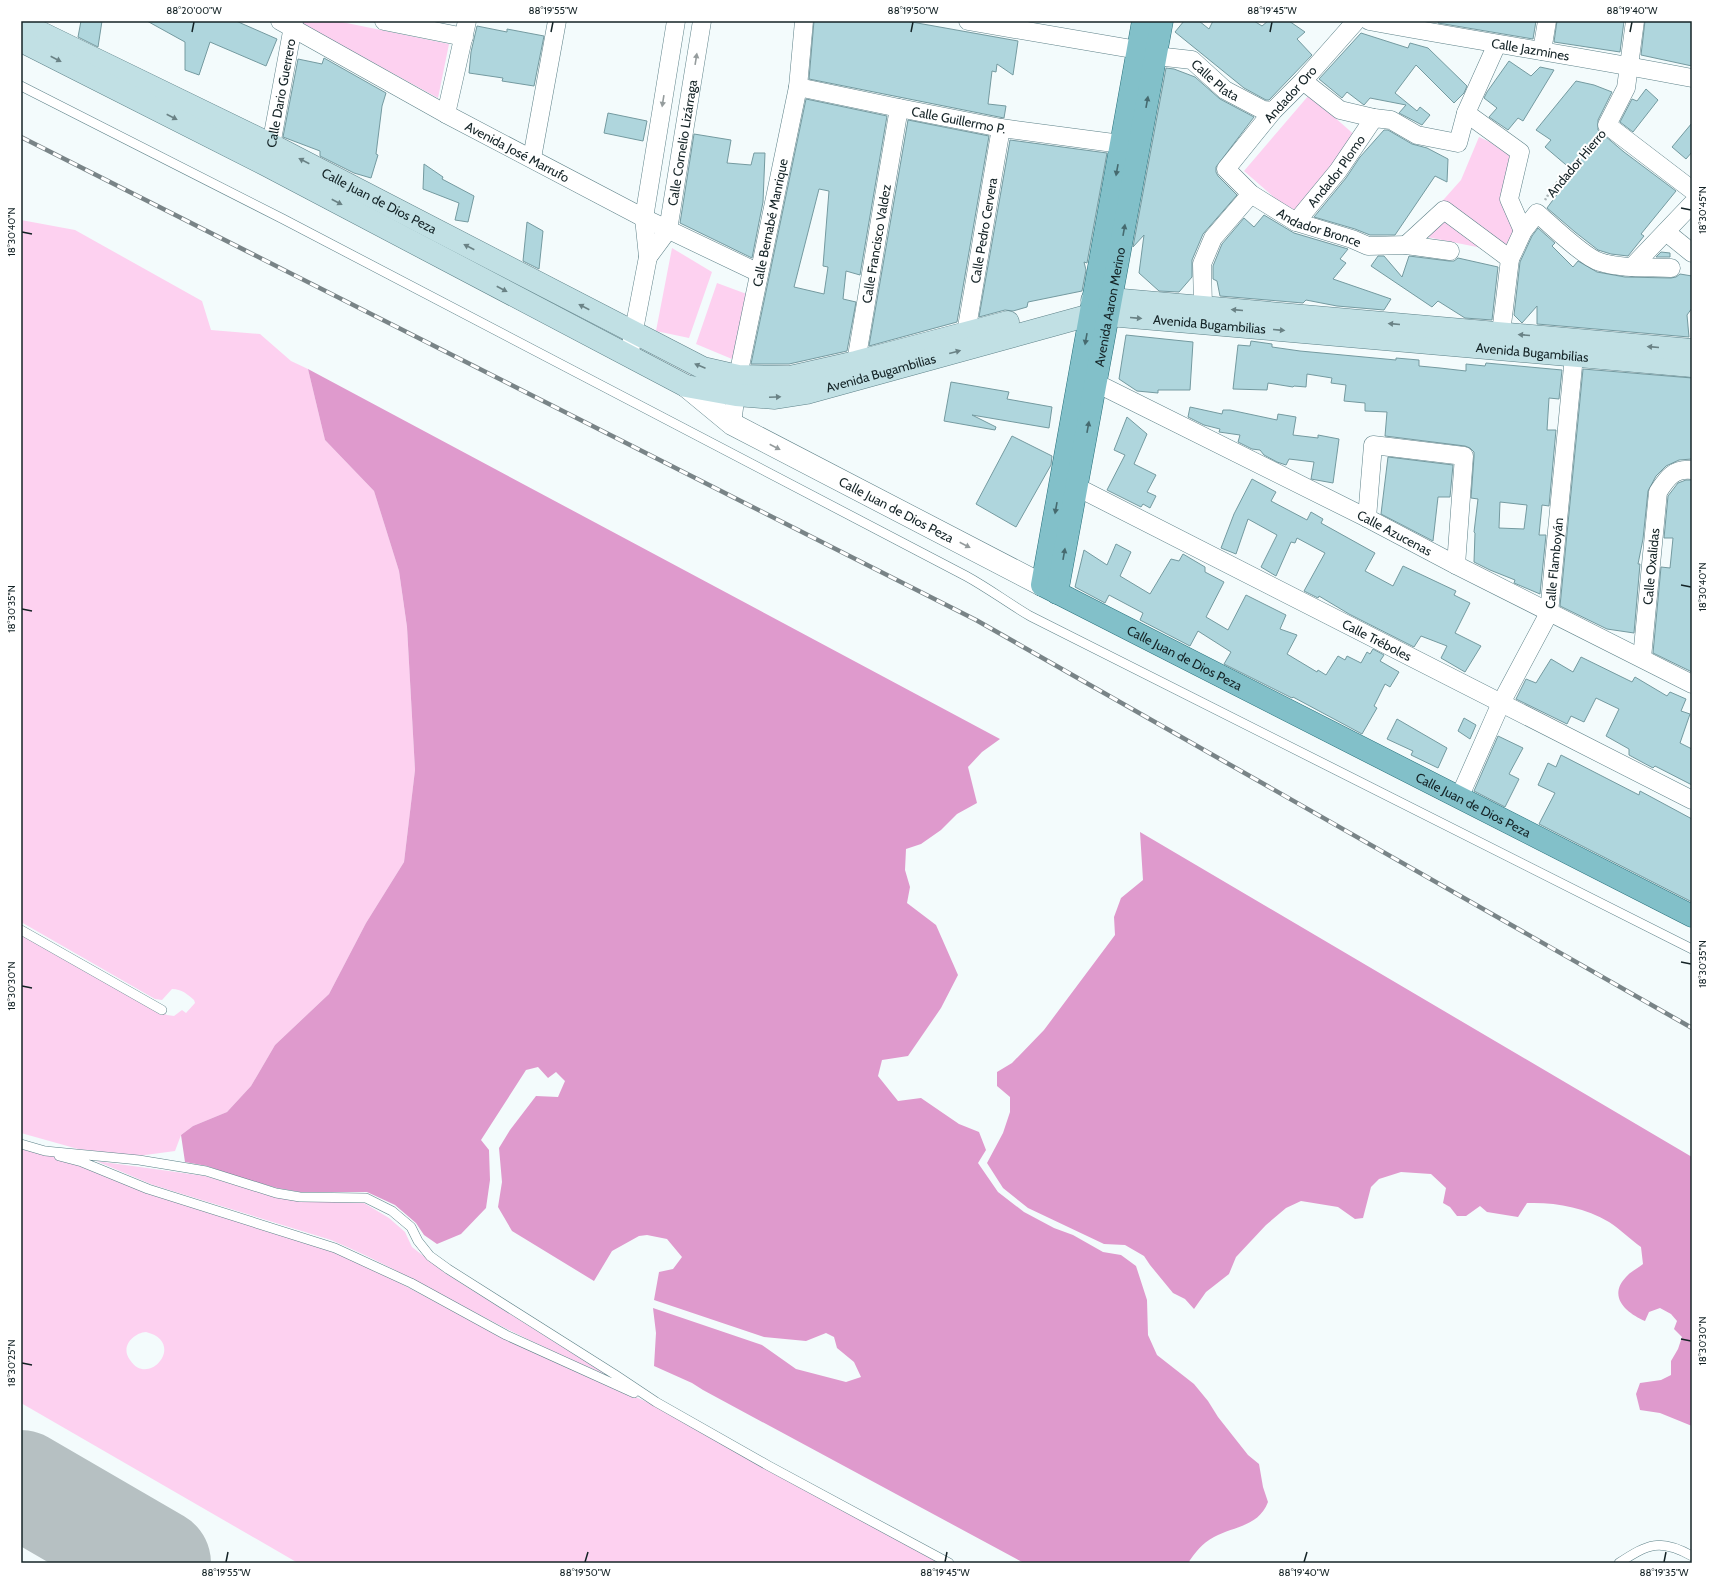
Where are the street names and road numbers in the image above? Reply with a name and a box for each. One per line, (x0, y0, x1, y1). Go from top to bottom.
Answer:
street label: Calle Jazmines (1490, 35, 1571, 64)
street label: Calle Dario Guerrero (263, 37, 299, 149)
street label: Calle Plata (1188, 56, 1242, 104)
street label: Andador Oro (1260, 62, 1320, 126)
street label: Calle Cornelio Lizárraga (664, 78, 700, 207)
street label: Calle Guillermo P. (910, 103, 1007, 137)
street label: Avenida José Marrufo (463, 118, 572, 185)
street label: Andador Hierro (1543, 126, 1609, 200)
street label: Andador Plomo (1304, 132, 1368, 210)
street label: Calle Bernabé Manrique (749, 157, 791, 288)
street label: Calle Juan de Dios Peza (319, 164, 440, 237)
street label: Calle Pedro Cervera (967, 176, 1001, 285)
street label: Calle Francisco Valdez (858, 183, 894, 304)
street label: Andador Bronce (1274, 204, 1364, 250)
street label: Avenida Aaron Merino (1091, 246, 1128, 368)
street label: Avenida Bugambilias (1153, 311, 1267, 337)
street label: Avenida Bugambilias (1475, 339, 1590, 365)
street label: Avenida Bugambilias (824, 350, 938, 395)
street label: Calle Juan de Dios Peza (836, 473, 957, 546)
street label: Calle Azucenas (1355, 506, 1435, 559)
street label: Calle Flamboyán (1541, 517, 1566, 610)
street label: Calle Oxalidas (1639, 527, 1663, 605)
street label: Calle Tréboles (1340, 615, 1415, 664)
street label: Calle Juan de Dios Peza (1124, 622, 1246, 694)
street label: Calle Juan de Dios Peza (1413, 769, 1534, 841)

